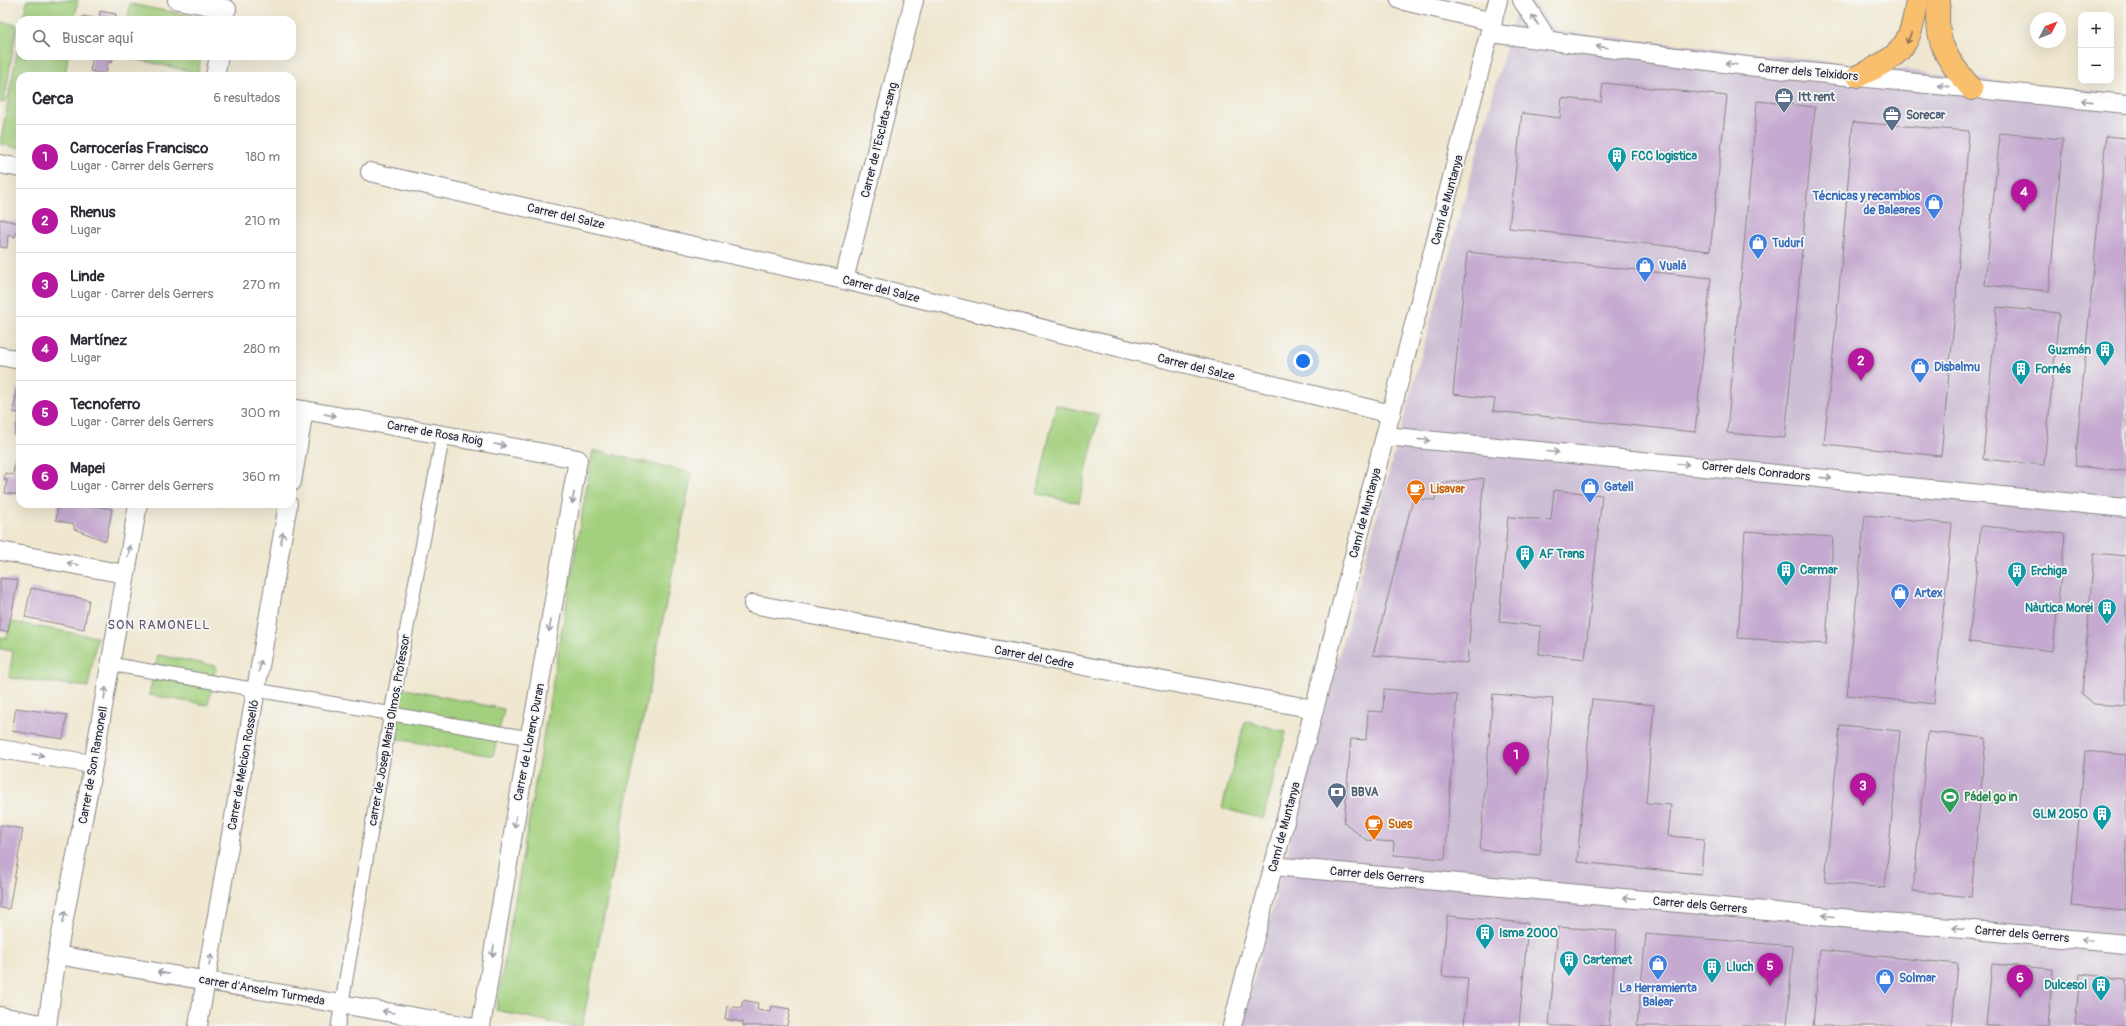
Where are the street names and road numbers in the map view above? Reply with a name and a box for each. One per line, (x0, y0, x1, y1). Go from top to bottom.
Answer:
street label: Carrer dels Teixidors (1757, 61, 1859, 84)
street label: Carrer de l'Esclata-sang (858, 81, 901, 199)
street label: Camí de Muntanya (1428, 153, 1467, 247)
street label: Carrer del Salze (526, 200, 606, 233)
street label: Carrer del Salze (841, 273, 921, 306)
street label: Carrer del Salze (1156, 351, 1236, 384)
street label: Carrer de Rosa Roig (386, 418, 484, 449)
street label: Carrer dels Conradors (1701, 458, 1812, 485)
street label: Camí de Muntanya (1346, 466, 1385, 560)
street label: carrer de Josep Maria Olmos, Professor (365, 632, 414, 827)
street label: Carrer del Cedre (993, 642, 1075, 673)
street label: Carrer de Llorenç Duran (511, 682, 548, 802)
street label: Carrer de Melcion Rosselló (225, 698, 262, 832)
street label: Carrer de Son Ramonell (76, 705, 111, 825)
street label: Camí de Muntanya (1265, 780, 1304, 874)
street label: Carrer dels Gerrers (1329, 864, 1425, 887)
street label: Carrer dels Gerrers (1652, 894, 1748, 917)
street label: Carrer dels Gerrers (1974, 923, 2070, 946)
street label: carrer d'Anselm Turmeda (198, 972, 326, 1009)

